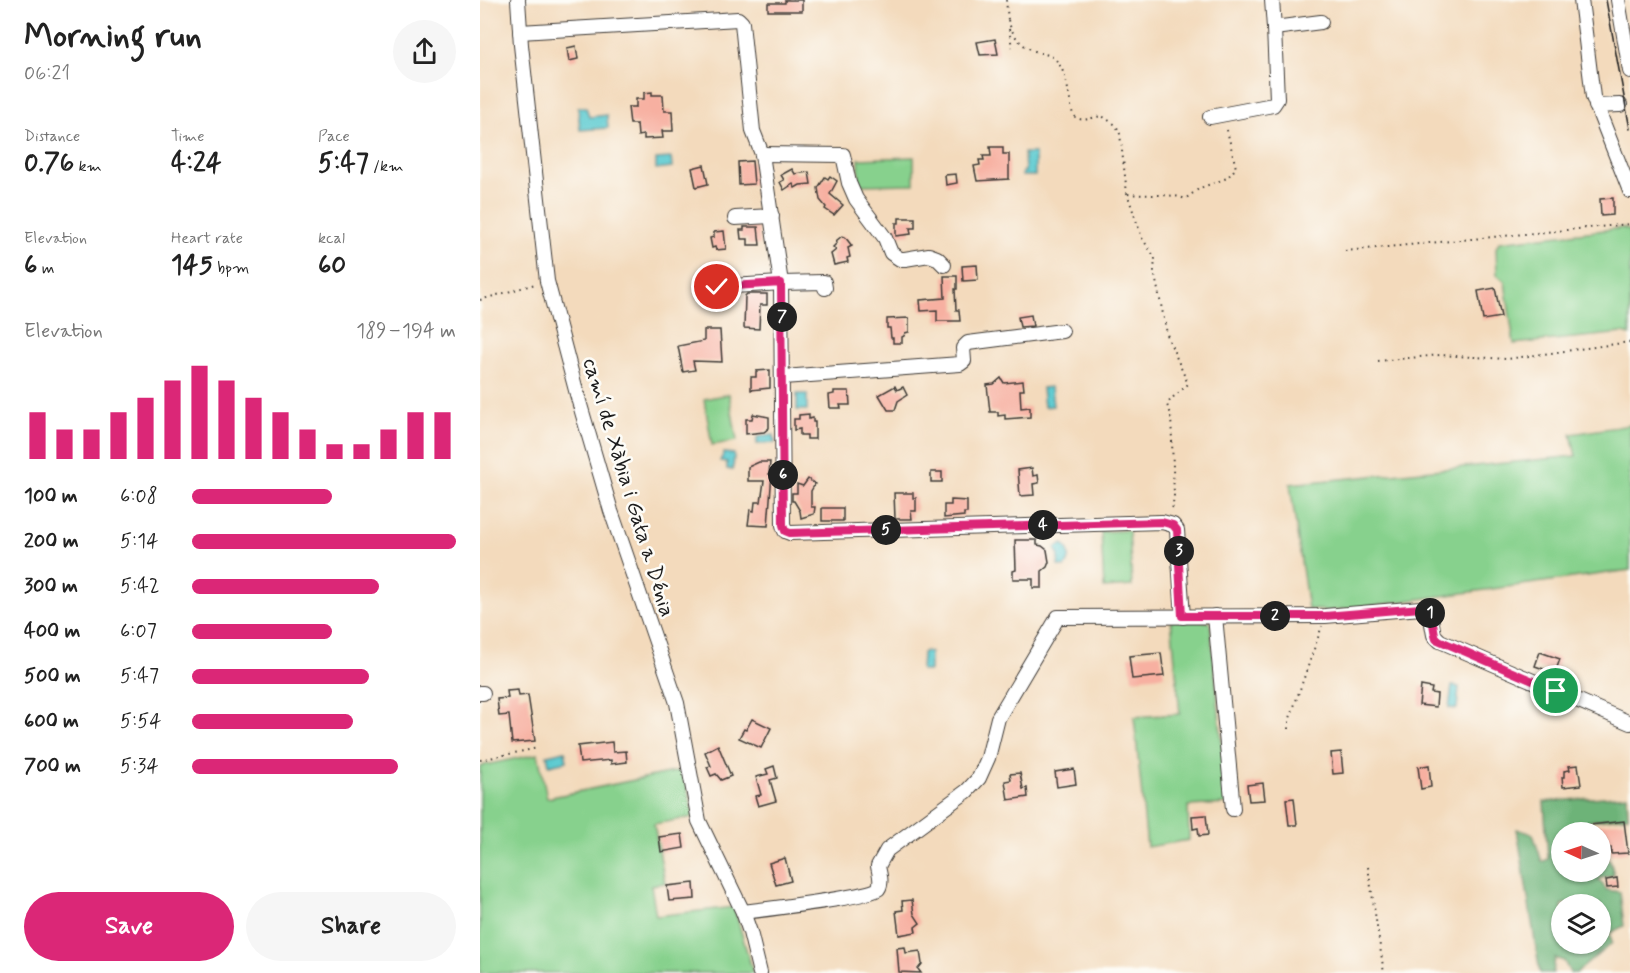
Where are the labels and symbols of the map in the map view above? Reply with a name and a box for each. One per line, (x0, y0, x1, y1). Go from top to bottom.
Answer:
pin (691, 261, 742, 312)
pin: 7 (767, 302, 797, 332)
street label: camí de Xàbia i Gata a Dénia (575, 355, 681, 620)
pin: 6 (768, 460, 798, 490)
pin: 4 (1028, 510, 1058, 540)
pin: 5 (871, 515, 901, 545)
pin: 3 (1164, 536, 1194, 566)
pin: 1 (1415, 598, 1445, 628)
pin: 2 (1260, 601, 1290, 631)
pin (1530, 665, 1581, 716)
north arrow (1551, 822, 1611, 882)

